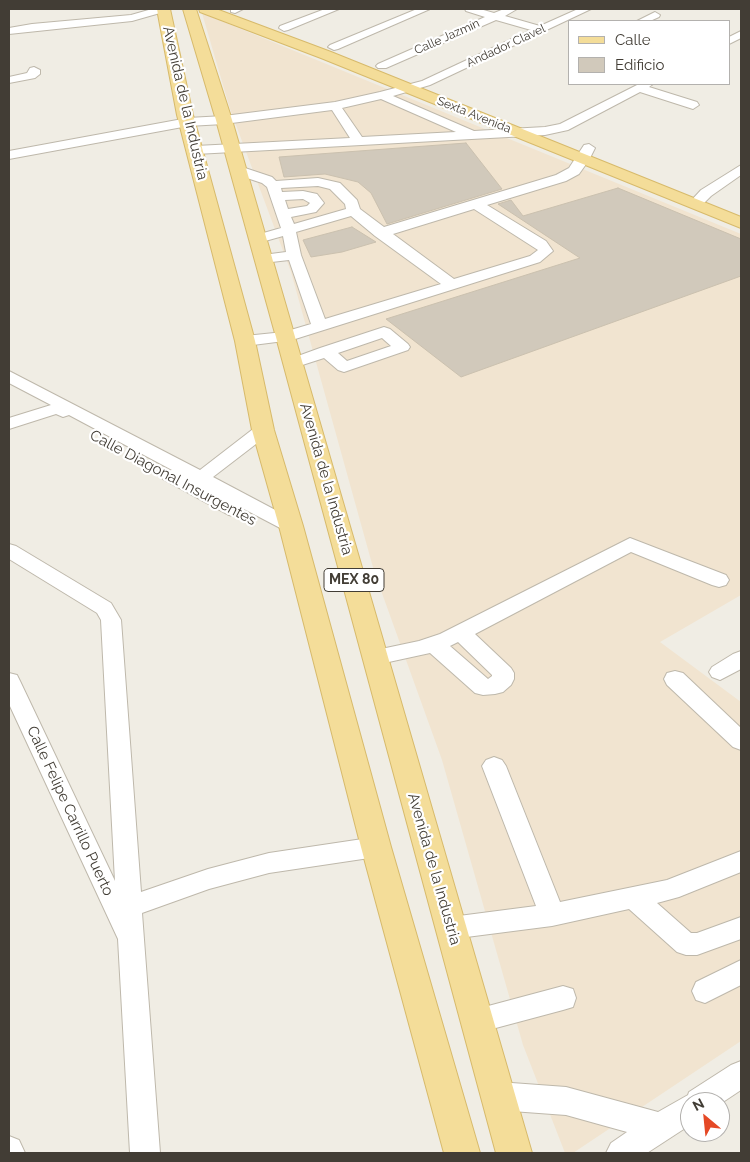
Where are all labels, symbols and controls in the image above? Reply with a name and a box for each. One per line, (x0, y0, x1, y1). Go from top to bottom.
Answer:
street label: Calle Jazmín (412, 16, 482, 58)
legend (568, 20, 730, 85)
street label: Andador Clavel (464, 21, 548, 71)
street label: Avenida de la Industria (159, 24, 211, 182)
text: Calle (615, 31, 650, 49)
text: Edificio (615, 56, 665, 74)
street label: Sexta Avenida (435, 94, 513, 136)
street label: Avenida de la Industria (296, 401, 356, 557)
street label: Calle Diagonal Insurgentes (87, 426, 259, 530)
road number: MEX 80 (324, 568, 384, 592)
street label: Calle Felipe Carrillo Puerto (23, 723, 117, 899)
street label: Avenida de la Industria (404, 791, 464, 947)
north arrow (680, 1092, 730, 1142)
text: N (690, 1095, 707, 1114)

